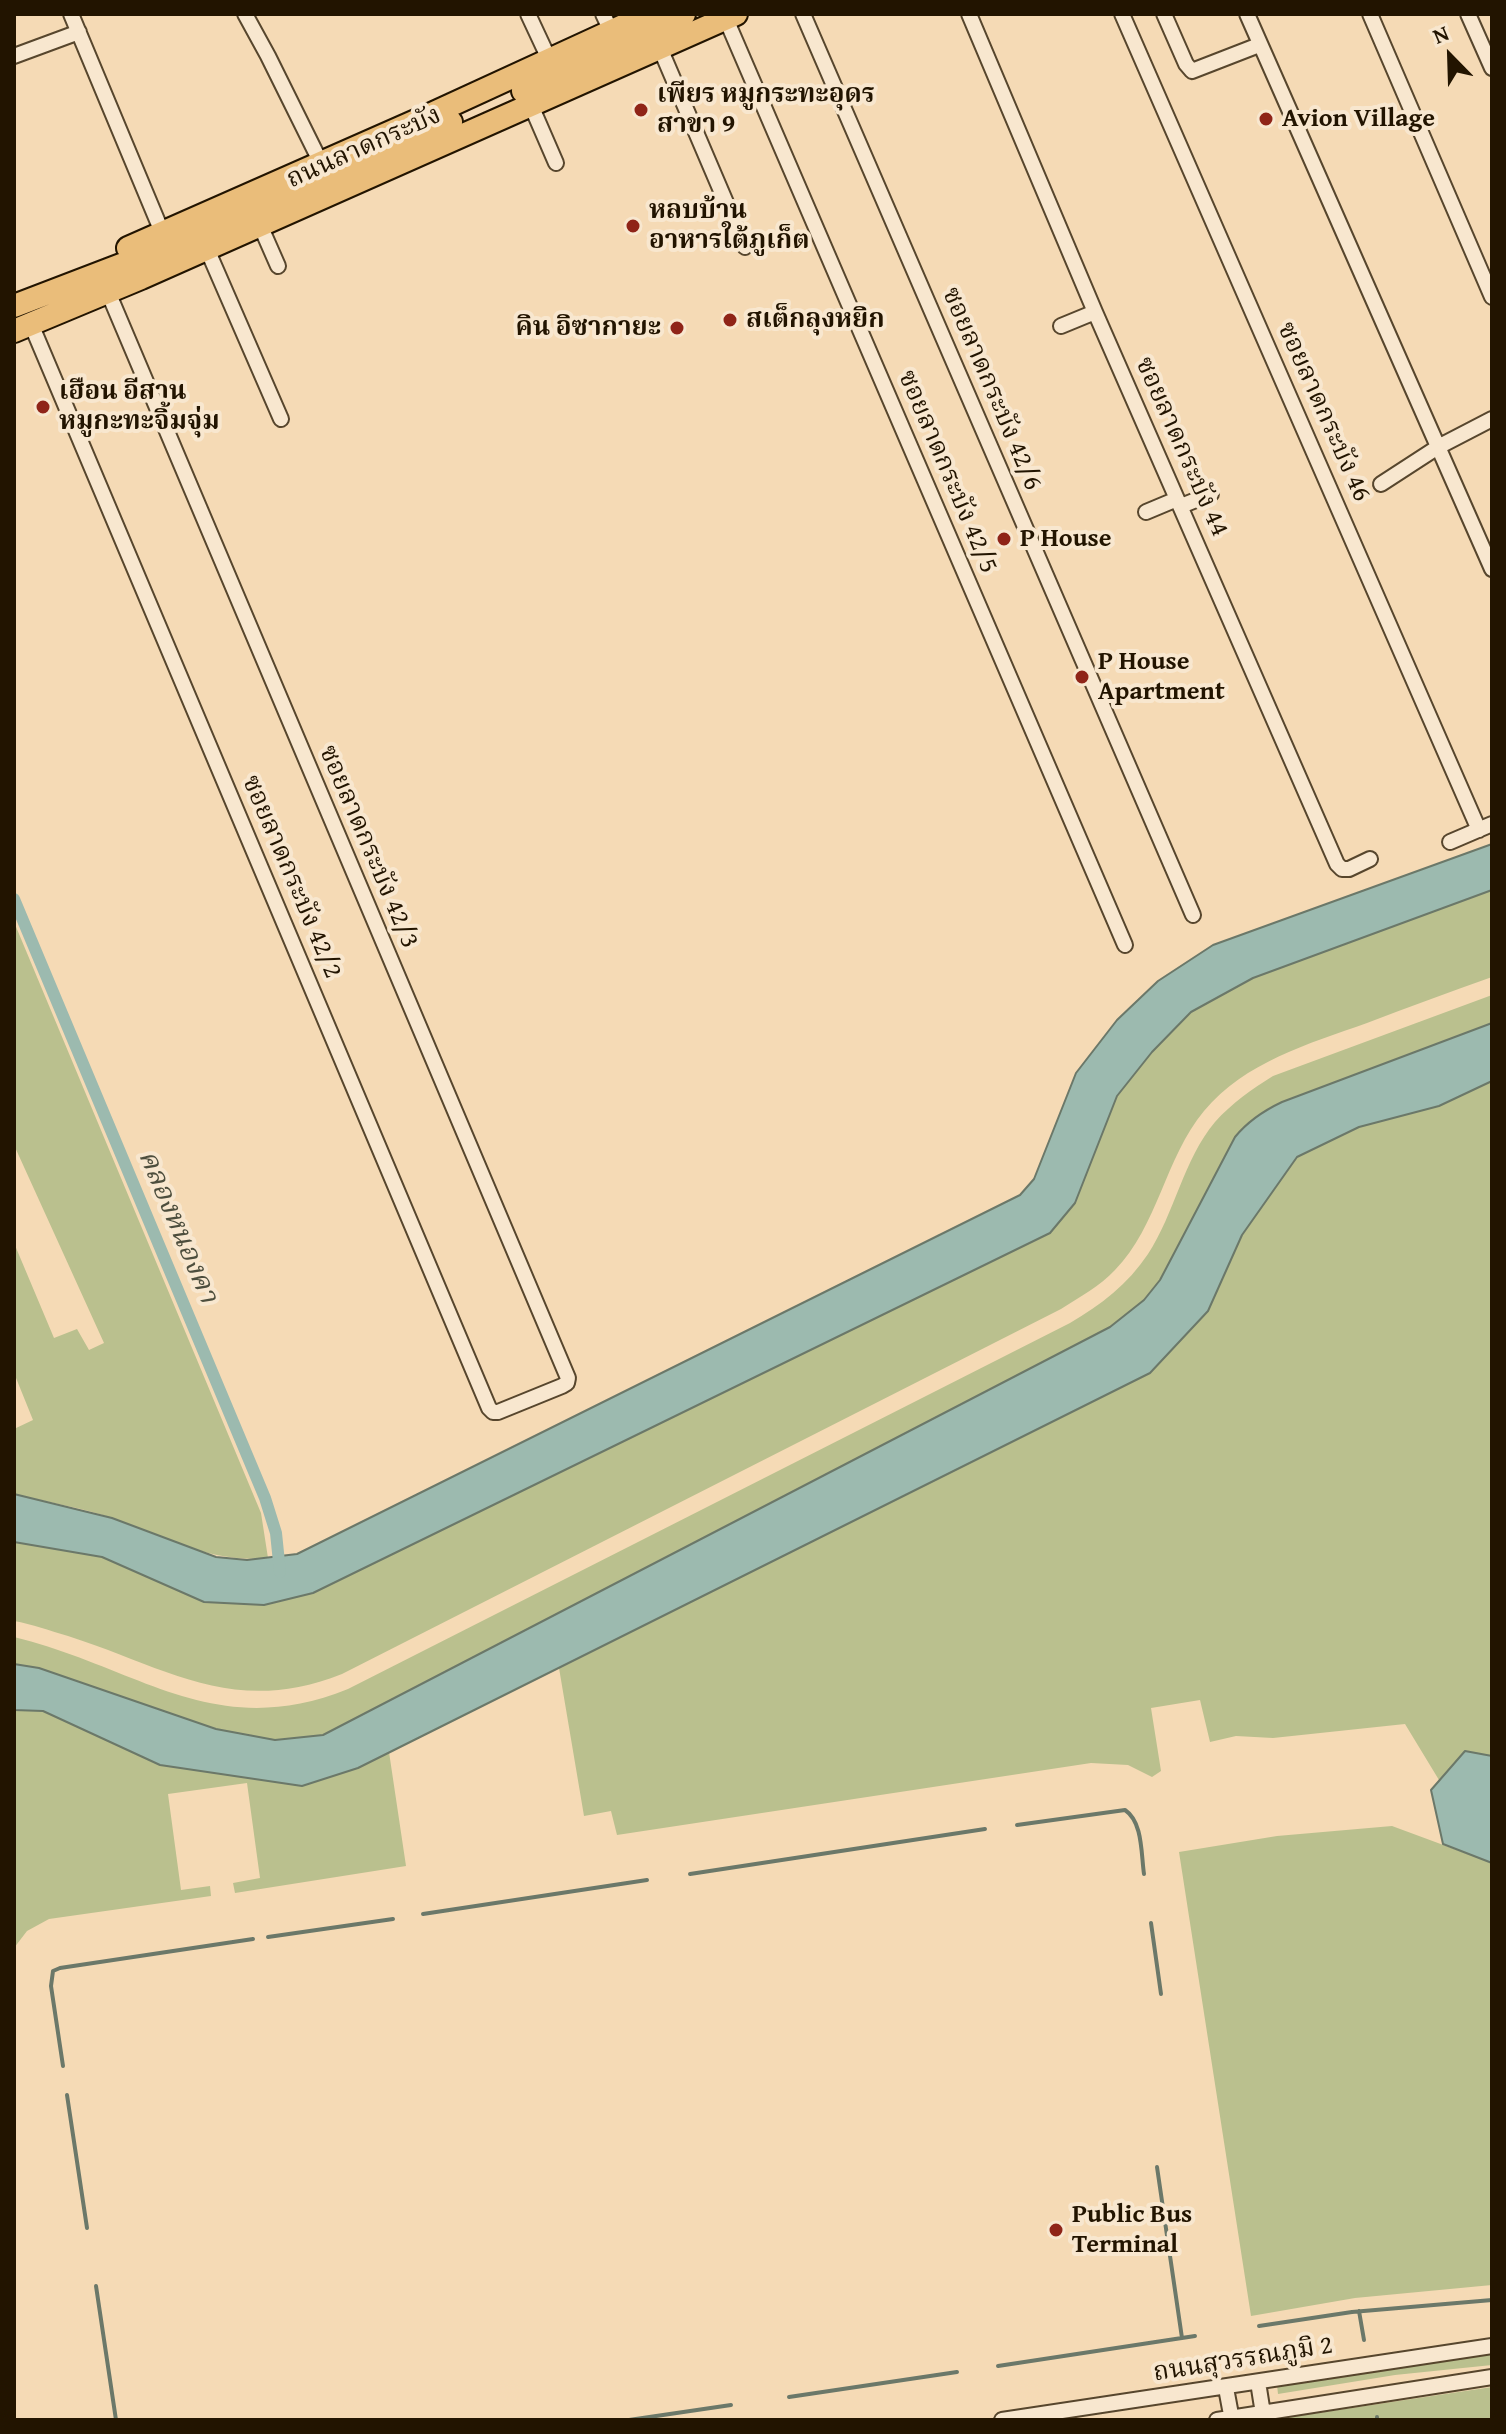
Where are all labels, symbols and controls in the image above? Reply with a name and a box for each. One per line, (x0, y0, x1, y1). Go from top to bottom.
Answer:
north arrow (1410, 16, 1490, 96)
text: N (1428, 16, 1454, 52)
place label: เพียร หมูกระทะอุดร สาขา 9 (657, 79, 875, 140)
street label: ถนนลาดกระบัง (282, 100, 446, 196)
marker: เพียร หมูกระทะอุดร สาขา 9 (632, 101, 650, 119)
place label: Avion Village (1282, 103, 1435, 135)
marker: Avion Village (1257, 110, 1275, 128)
place label: หลบบ้าน อาหารใต้ภูเก็ต (649, 195, 809, 256)
marker: หลบบ้าน อาหารใต้ภูเก็ต (624, 217, 642, 235)
street label: ซอยลาดกระบัง 42/6 (934, 283, 1048, 495)
place label: สเต็กลุงหยิก (746, 304, 885, 336)
marker: สเต็กลุงหยิก (721, 311, 739, 329)
place label: คิน อิซากายะ (515, 312, 661, 344)
street label: ซอยลาดกระบัง 46 (1270, 318, 1376, 506)
marker: คิน อิซากายะ (668, 319, 686, 337)
street label: ซอยลาดกระบัง 44 (1128, 353, 1234, 541)
street label: ซอยลาดกระบัง 42/5 (890, 366, 1004, 578)
place label: เฮือน อีสาน หมูกะทะจิ้มจุ่ม (59, 376, 220, 438)
marker: เฮือน อีสาน หมูกะทะจิ้มจุ่ม (34, 398, 52, 416)
place label: P House (1020, 523, 1112, 555)
marker: P House (995, 530, 1013, 548)
place label: P House Apartment (1098, 646, 1225, 708)
marker: P House Apartment (1073, 668, 1091, 686)
street label: ซอยลาดกระบัง 42/3 (311, 741, 425, 953)
street label: ซอยลาดกระบัง 42/2 (234, 771, 348, 983)
water label: คลองหนองคา (130, 1146, 224, 1308)
place label: Public Bus Terminal (1072, 2199, 1192, 2260)
marker: Public Bus Terminal (1047, 2221, 1065, 2239)
street label: ถนนสุวรรณภูมิ 2 (1151, 2330, 1335, 2390)

